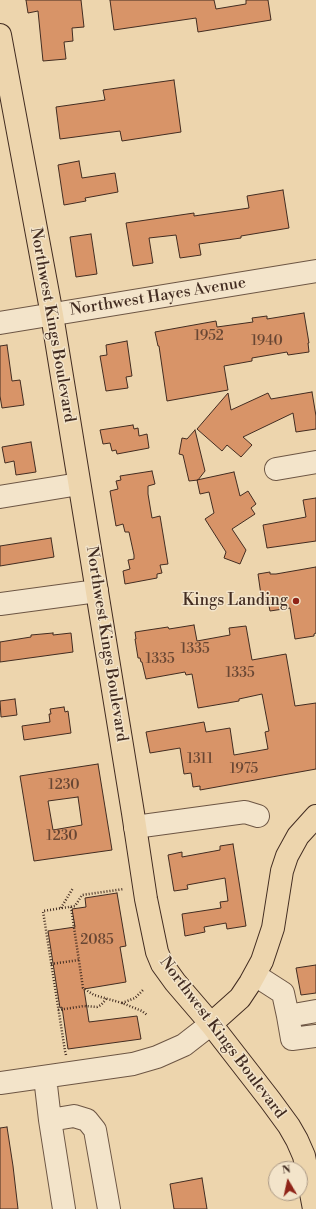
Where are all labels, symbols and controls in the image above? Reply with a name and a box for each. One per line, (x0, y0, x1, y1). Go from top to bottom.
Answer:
street label: Northwest Kings Boulevard (25, 226, 79, 424)
street label: Northwest Hayes Avenue (69, 274, 247, 320)
house number: 1952 (194, 329, 224, 345)
house number: 1940 (251, 334, 283, 350)
street label: Northwest Kings Boulevard (81, 545, 131, 743)
place label: Kings Landing (183, 591, 288, 611)
marker: Kings Landing (291, 596, 301, 606)
house number: 1335 (180, 642, 210, 658)
house number: 1335 (145, 652, 175, 668)
house number: 1335 (225, 666, 255, 682)
house number: 1311 (187, 752, 213, 768)
house number: 1975 (230, 762, 258, 778)
house number: 1230 (48, 778, 80, 794)
house number: 1230 (46, 829, 78, 845)
house number: 2085 (80, 933, 114, 949)
street label: Northwest Kings Boulevard (155, 953, 289, 1123)
north arrow (268, 1161, 308, 1201)
text: N (281, 1163, 292, 1178)

